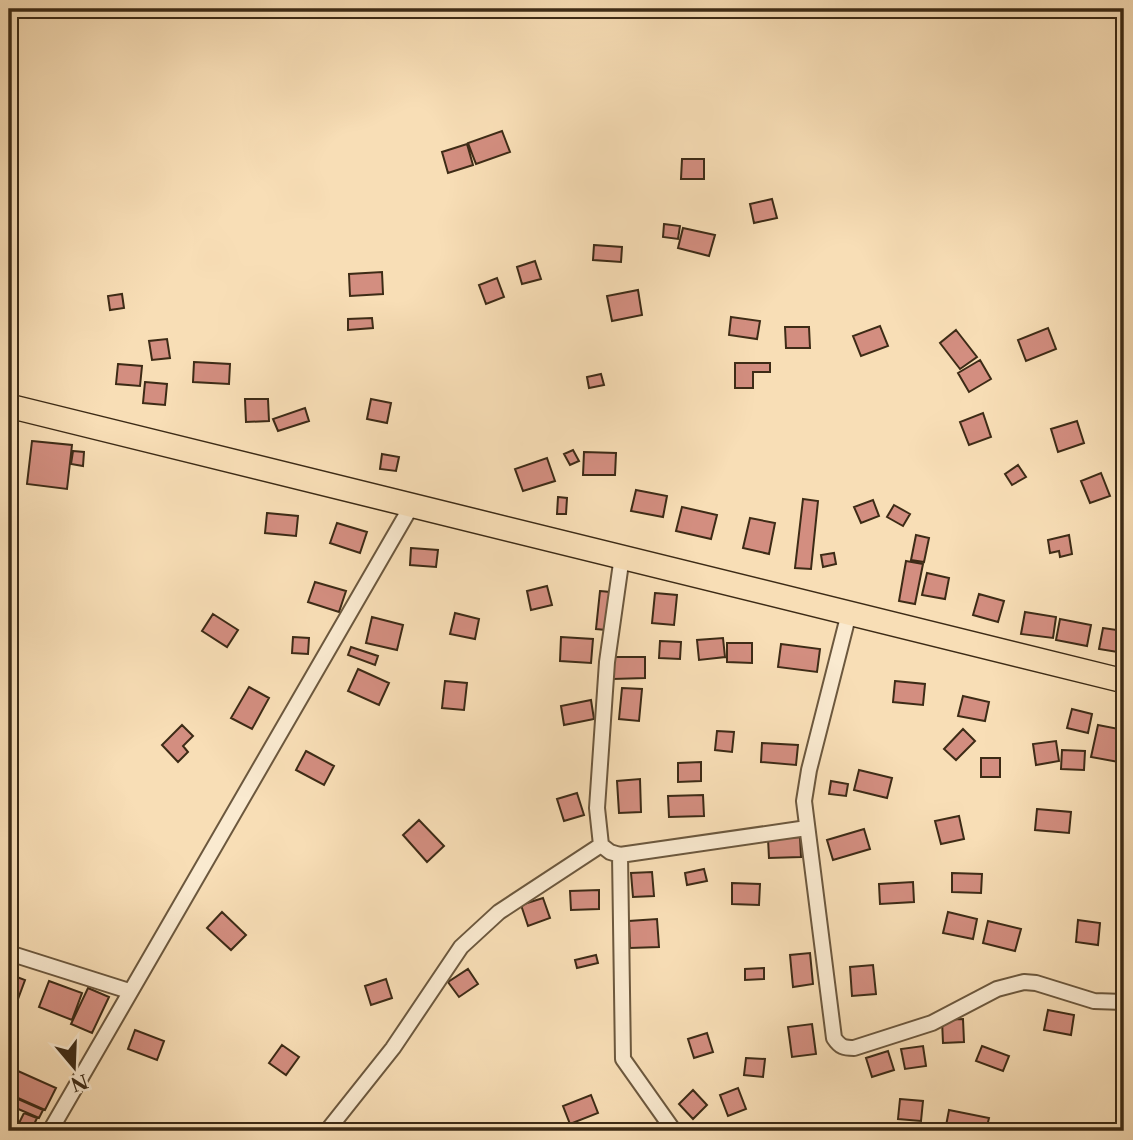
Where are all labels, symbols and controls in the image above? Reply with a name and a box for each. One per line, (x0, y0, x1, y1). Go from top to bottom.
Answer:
north arrow (38, 1032, 108, 1102)
text: N (68, 1069, 91, 1096)

